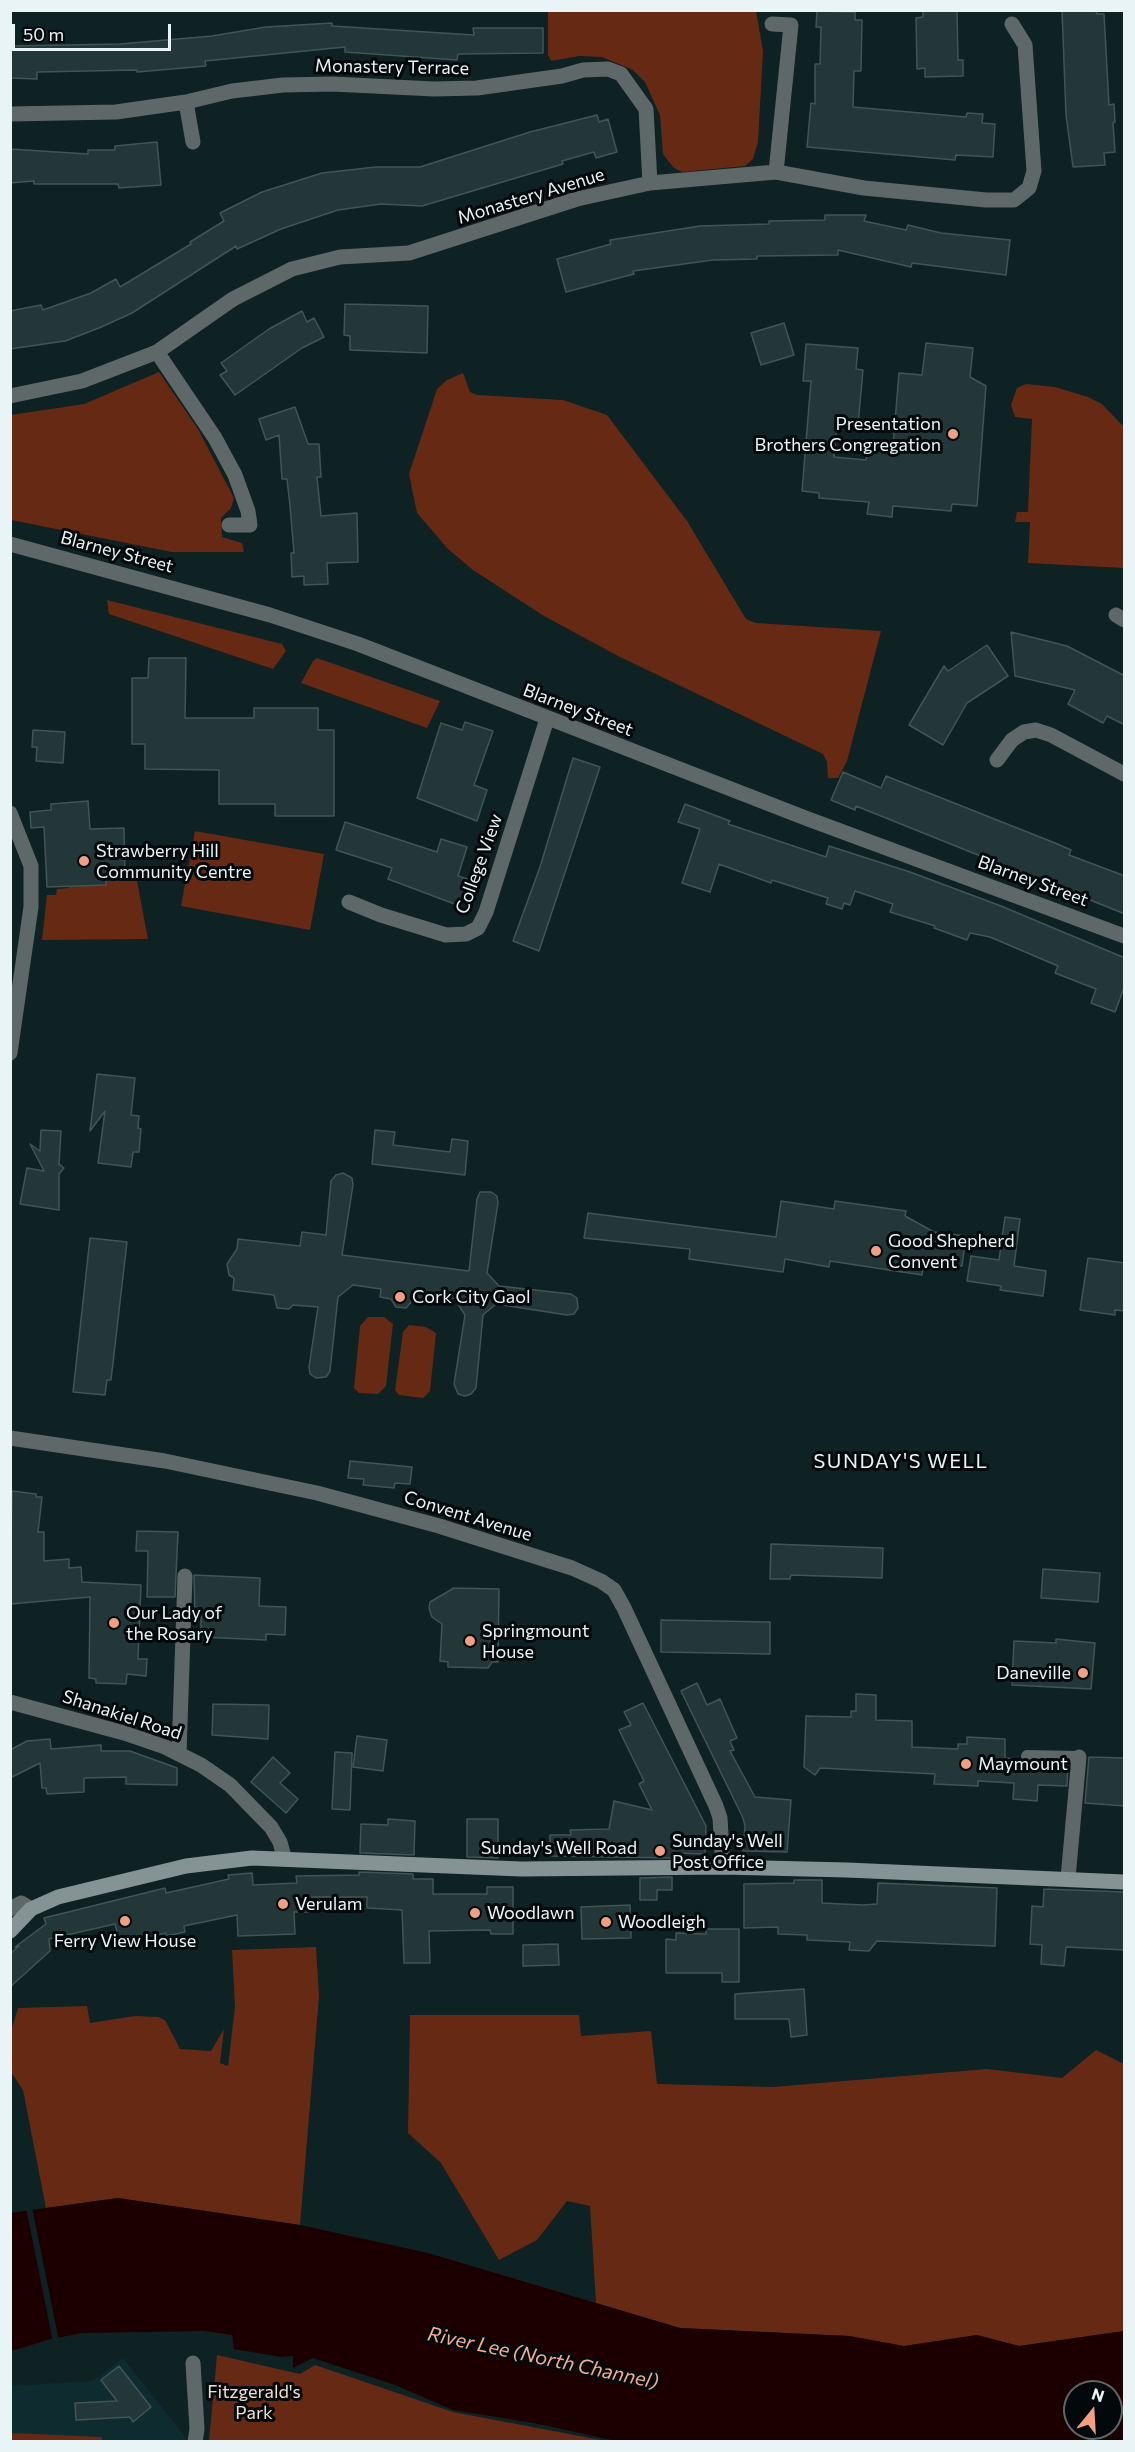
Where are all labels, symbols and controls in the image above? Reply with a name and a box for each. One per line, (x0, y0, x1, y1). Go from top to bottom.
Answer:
scale bar (15, 12, 174, 50)
text: 50 m (23, 23, 64, 45)
street label: Monastery Terrace (315, 55, 469, 79)
street label: Monastery Avenue (455, 163, 607, 229)
place label: Presentation Brothers Congregation (755, 413, 941, 456)
marker: Presentation Brothers Congregation (946, 427, 960, 441)
street label: Blarney Street (58, 527, 176, 577)
street label: Blarney Street (520, 679, 636, 741)
street label: College View (451, 811, 507, 917)
place label: Strawberry Hill Community Centre (96, 840, 252, 882)
street label: Blarney Street (975, 851, 1091, 911)
marker: Strawberry Hill Community Centre (77, 854, 91, 868)
place label: Good Shepherd Convent (888, 1230, 1015, 1272)
marker: Good Shepherd Convent (869, 1244, 883, 1258)
place label: Cork City Gaol (412, 1286, 531, 1308)
marker: Cork City Gaol (393, 1290, 407, 1304)
district label: SUNDAY'S WELL (814, 1449, 988, 1473)
street label: Convent Avenue (401, 1486, 535, 1546)
place label: Our Lady of the Rosary (126, 1602, 222, 1644)
marker: Our Lady of the Rosary (107, 1616, 121, 1630)
place label: Springmount House (482, 1620, 589, 1662)
marker: Springmount House (463, 1634, 477, 1648)
place label: Daneville (996, 1662, 1071, 1684)
marker: Daneville (1076, 1666, 1090, 1680)
street label: Shanakiel Road (60, 1686, 184, 1744)
place label: Maymount (978, 1753, 1068, 1775)
marker: Maymount (959, 1757, 973, 1771)
place label: Sunday's Well Post Office (672, 1830, 783, 1872)
street label: Sunday's Well Road (481, 1837, 637, 1859)
marker: Sunday's Well Post Office (653, 1844, 667, 1858)
place label: Verulam (295, 1893, 363, 1915)
marker: Verulam (276, 1897, 290, 1911)
place label: Woodlawn (487, 1902, 575, 1924)
marker: Woodlawn (468, 1906, 482, 1920)
place label: Woodleigh (618, 1911, 706, 1933)
marker: Ferry View House (118, 1914, 132, 1928)
marker: Woodleigh (599, 1915, 613, 1929)
place label: Ferry View House (54, 1930, 196, 1952)
water label: River Lee (North Channel) (425, 2322, 661, 2394)
north arrow (1063, 2380, 1123, 2440)
park label: Fitzgerald's Park (207, 2381, 301, 2424)
text: N (1089, 2383, 1107, 2405)

